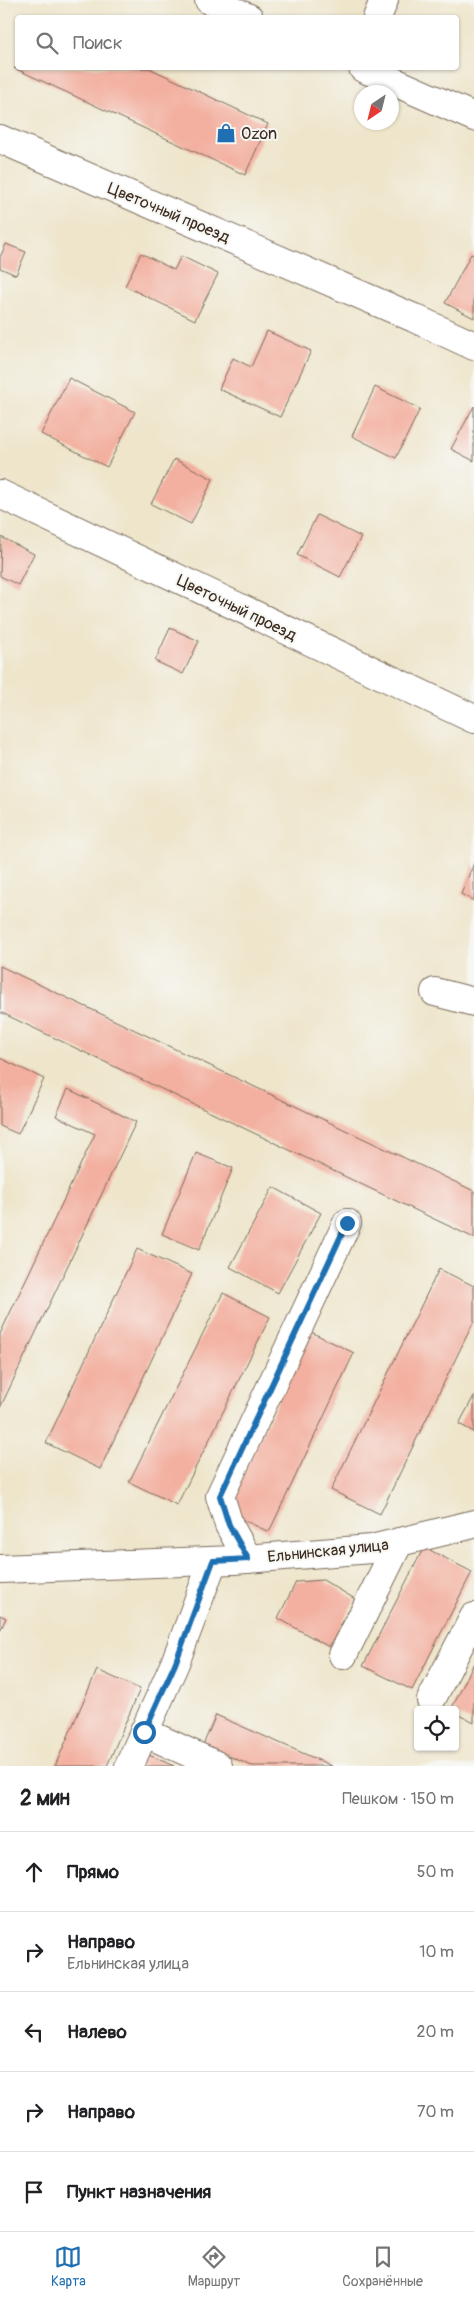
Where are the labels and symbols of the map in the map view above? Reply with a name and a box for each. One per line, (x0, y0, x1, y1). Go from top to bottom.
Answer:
north arrow (354, 85, 399, 130)
shop icon: Ozon (215, 122, 237, 144)
place label: Ozon (241, 124, 277, 144)
street label: Цветочный проезд (105, 178, 233, 248)
street label: Цветочный проезд (173, 570, 300, 646)
route end (336, 1212, 359, 1235)
street label: Ельнинская улица (266, 1535, 390, 1567)
route start (133, 1721, 156, 1744)

